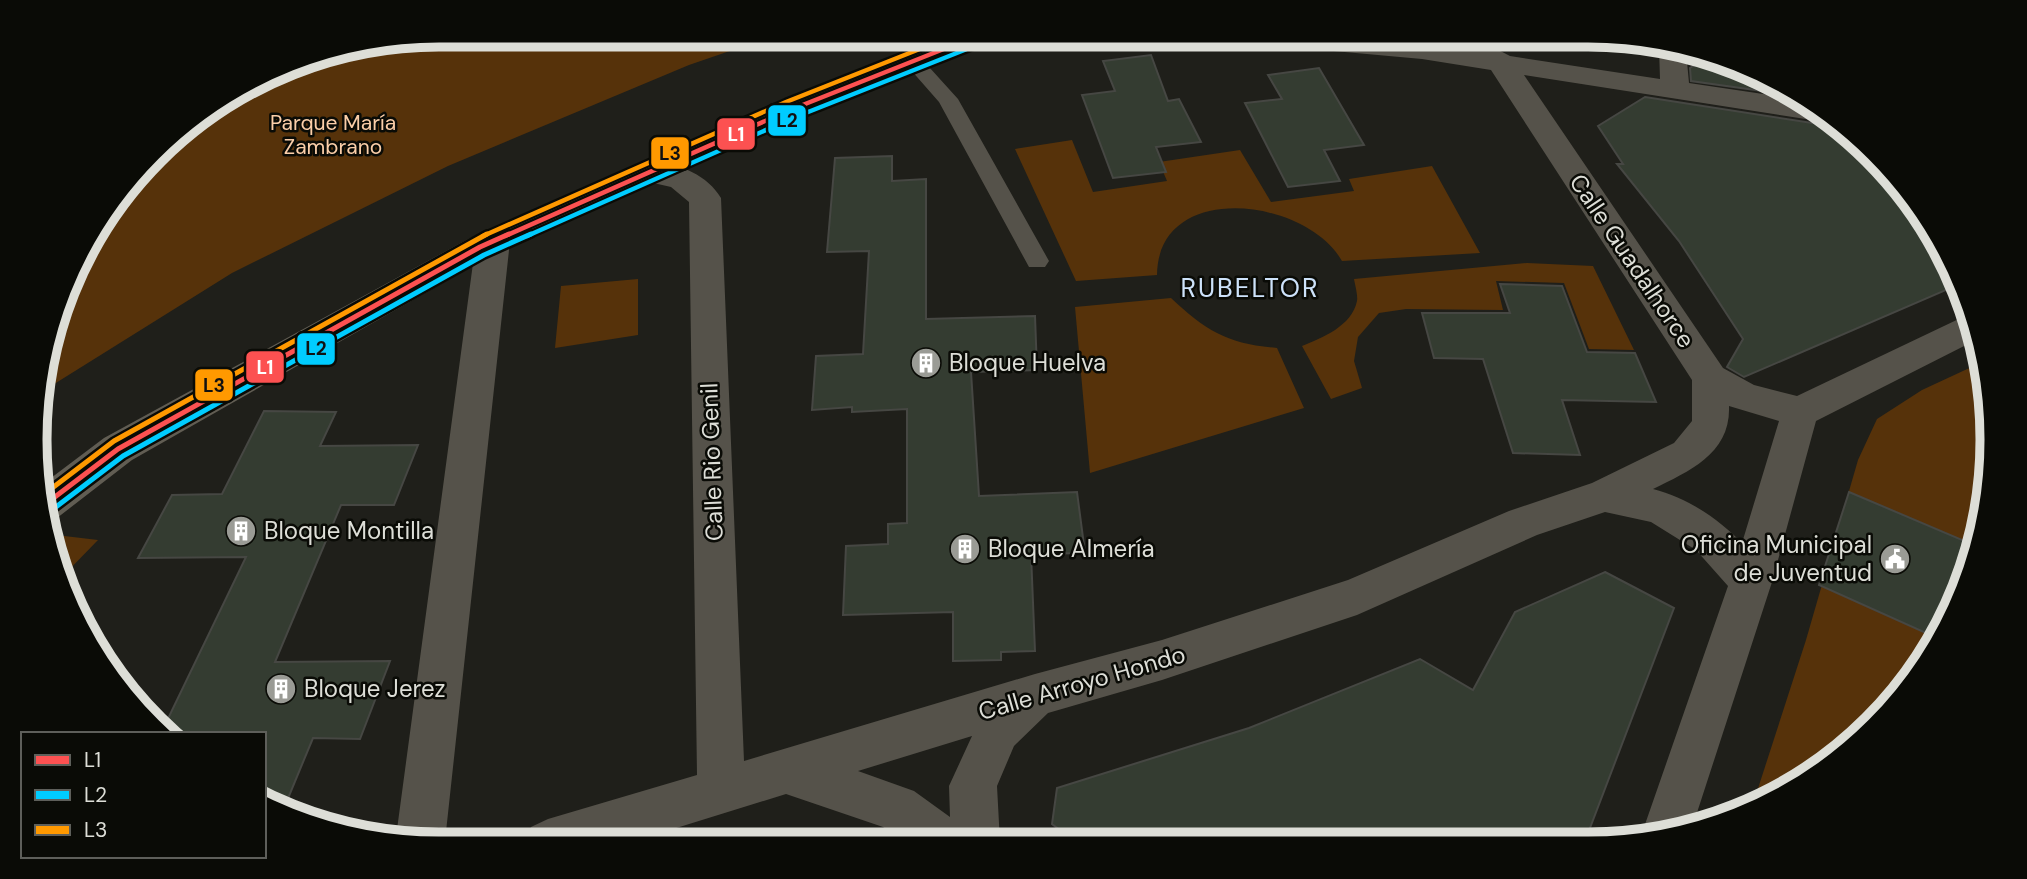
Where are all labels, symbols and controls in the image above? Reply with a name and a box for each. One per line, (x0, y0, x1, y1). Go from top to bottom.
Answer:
line badge: L2 (767, 104, 807, 137)
text: L2 (776, 108, 798, 133)
park label: Parque María Zambrano (270, 109, 396, 161)
line badge: L1 (716, 117, 756, 151)
text: L1 (728, 122, 744, 147)
line badge: L3 (650, 136, 690, 170)
text: L3 (659, 141, 681, 166)
street label: Calle Guadalhorce (1563, 168, 1702, 354)
district label: RUBELTOR (1181, 271, 1319, 305)
line badge: L2 (296, 332, 336, 366)
text: L2 (305, 336, 327, 361)
building icon: Bloque Huelva (909, 346, 943, 380)
place label: Bloque Huelva (949, 347, 1106, 378)
line badge: L1 (245, 350, 285, 384)
text: L1 (257, 355, 273, 380)
line badge: L3 (194, 368, 234, 402)
text: L3 (203, 373, 225, 398)
street label: Calle Rio Genil (693, 382, 730, 542)
building icon: Bloque Montilla (224, 514, 258, 548)
place label: Bloque Montilla (264, 515, 434, 546)
place label: Oficina Municipal de Juventud (1681, 529, 1872, 588)
building icon: Bloque Almería (948, 532, 982, 566)
place label: Bloque Almería (988, 533, 1154, 564)
public building icon: Oficina Municipal de Juventud (1878, 542, 1912, 576)
street label: Calle Arroyo Hondo (975, 638, 1189, 727)
building icon: Bloque Jerez (264, 672, 298, 706)
place label: Bloque Jerez (304, 673, 446, 704)
legend (21, 732, 266, 858)
text: L1 (84, 746, 101, 774)
text: L2 (84, 781, 107, 809)
text: L3 (84, 816, 107, 844)

